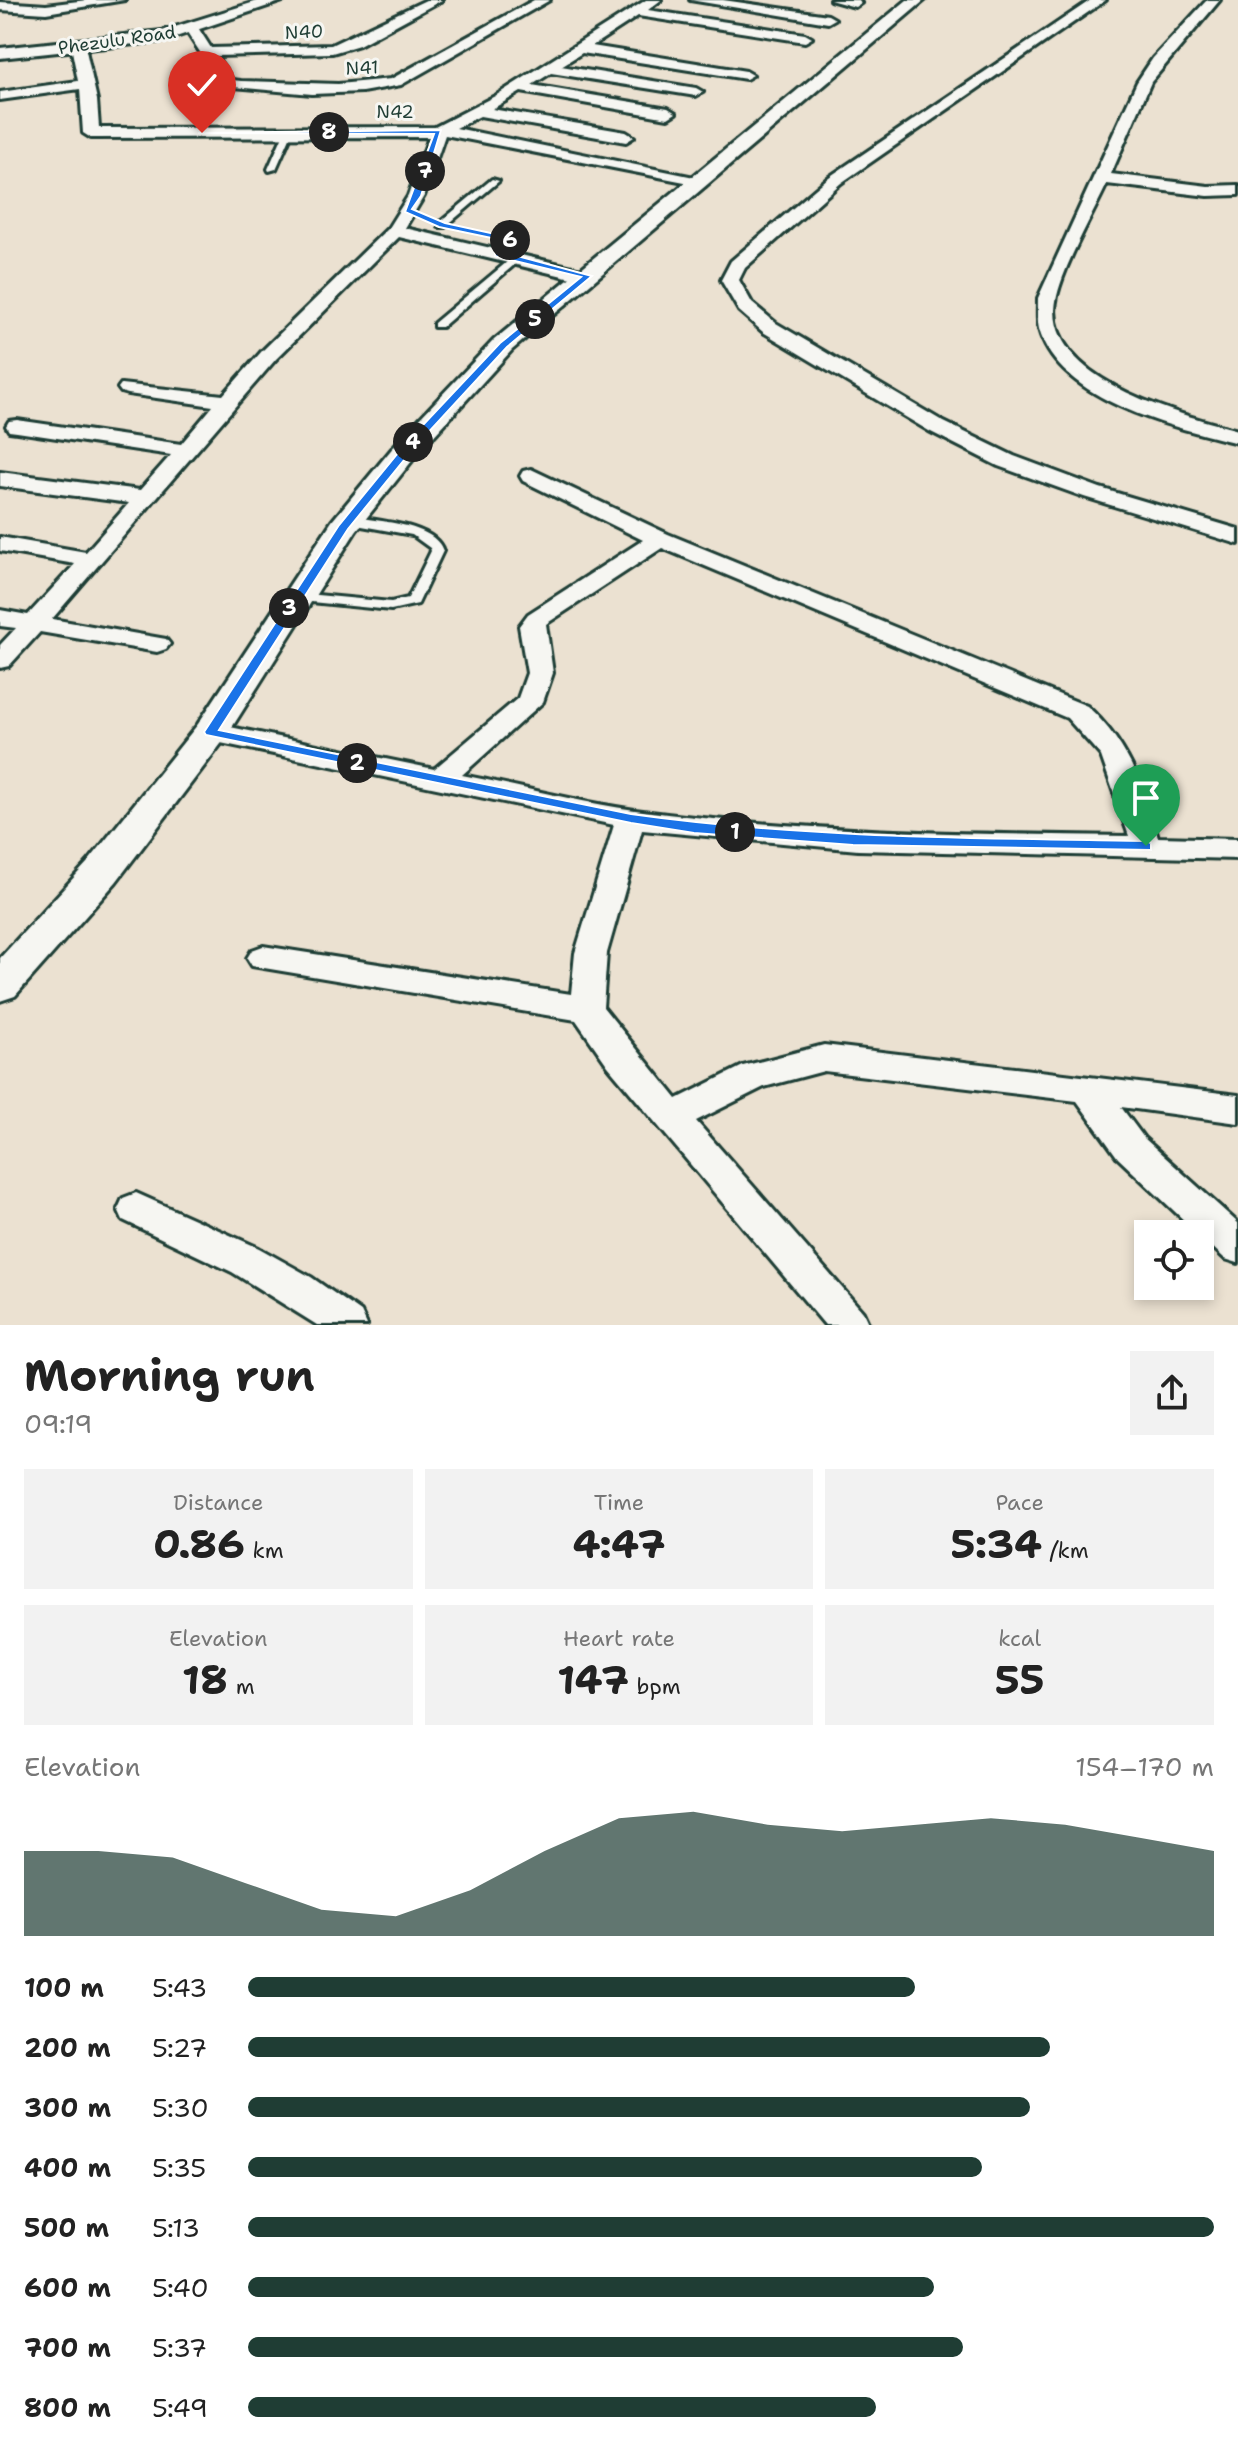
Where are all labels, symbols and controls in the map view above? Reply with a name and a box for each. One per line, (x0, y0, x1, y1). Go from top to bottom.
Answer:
street label: N40 (284, 19, 324, 45)
street label: Phezulu Road (57, 20, 177, 60)
pin (168, 51, 236, 133)
street label: N41 (345, 55, 379, 81)
icon: check (180, 63, 224, 107)
street label: N42 (376, 100, 414, 124)
pin: 8 (309, 112, 349, 152)
text: 8 (321, 117, 337, 146)
pin: 7 (405, 151, 445, 191)
text: 7 (417, 156, 433, 185)
pin: 6 (490, 220, 530, 260)
text: 6 (502, 225, 518, 254)
pin: 5 (515, 299, 555, 339)
text: 5 (528, 304, 542, 333)
pin: 4 (393, 422, 433, 462)
text: 4 (405, 427, 421, 456)
pin: 3 (269, 588, 309, 628)
text: 3 (281, 593, 297, 622)
pin: 2 (337, 743, 377, 783)
text: 2 (349, 748, 365, 777)
pin (1112, 764, 1180, 846)
icon: arrive (1124, 776, 1168, 820)
pin: 1 (715, 812, 755, 852)
text: 1 (730, 817, 740, 846)
map controls (1134, 1220, 1214, 1300)
button: locate (1134, 1220, 1214, 1300)
text: Morning run (24, 1346, 315, 1405)
button: share (1130, 1351, 1214, 1435)
text: 09:19 (24, 1406, 92, 1441)
text: Distance (173, 1488, 263, 1517)
text: Time (594, 1488, 644, 1517)
text: Pace (995, 1488, 1044, 1517)
text: 0.86 (153, 1517, 245, 1571)
text: 4:47 (573, 1517, 665, 1571)
text: 5:34 (951, 1517, 1042, 1571)
text: km (245, 1536, 284, 1565)
text: /km (1042, 1536, 1089, 1565)
text: Elevation (169, 1624, 268, 1653)
text: Heart rate (563, 1624, 675, 1653)
text: kcal (998, 1624, 1041, 1653)
text: 18 (182, 1653, 228, 1707)
text: 147 (557, 1653, 629, 1707)
text: 55 (995, 1653, 1045, 1707)
text: m (228, 1672, 255, 1701)
text: bpm (629, 1672, 681, 1701)
text: Elevation (24, 1749, 140, 1784)
text: 154–170 m (1075, 1749, 1214, 1784)
text: 100 m (24, 1970, 104, 2005)
text: 5:43 (152, 1970, 207, 2005)
text: 200 m (24, 2030, 111, 2065)
text: 5:27 (152, 2030, 207, 2065)
text: 300 m (24, 2090, 111, 2125)
text: 5:30 (152, 2090, 209, 2125)
text: 400 m (24, 2150, 111, 2185)
text: 5:35 (152, 2150, 206, 2185)
text: 500 m (24, 2210, 109, 2245)
text: 5:13 (152, 2210, 200, 2245)
text: 600 m (24, 2270, 111, 2305)
text: 5:40 (152, 2270, 209, 2305)
text: 700 m (24, 2330, 111, 2365)
text: 5:37 (152, 2330, 207, 2365)
text: 800 m (24, 2390, 111, 2425)
text: 5:49 (152, 2390, 208, 2425)

